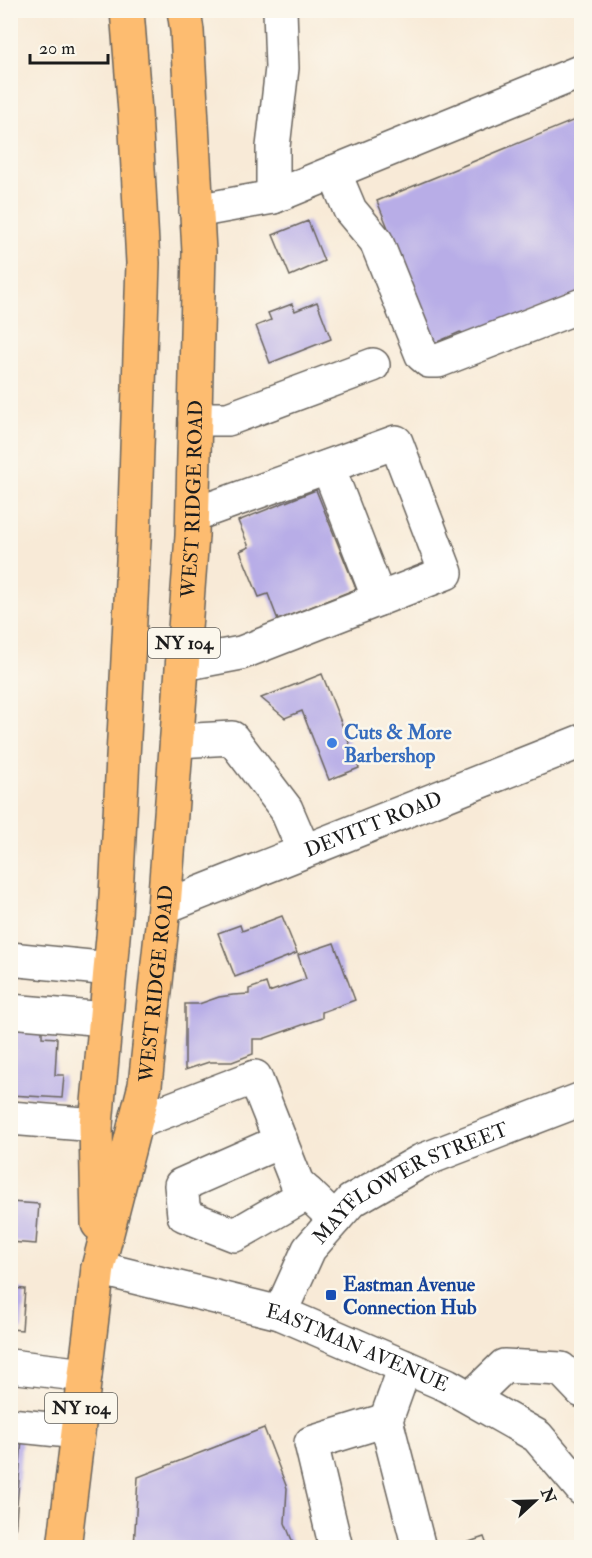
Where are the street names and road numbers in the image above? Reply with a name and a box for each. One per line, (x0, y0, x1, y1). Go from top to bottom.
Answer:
street label: WEST RIDGE ROAD (175, 400, 208, 600)
road number: NY 104 (148, 628, 220, 658)
street label: DEVITT ROAD (301, 785, 445, 862)
street label: WEST RIDGE ROAD (133, 884, 178, 1084)
street label: MAYFLOWER STREET (307, 1116, 511, 1249)
street label: EASTMAN AVENUE (264, 1298, 453, 1397)
road number: NY 104 (45, 1393, 117, 1423)

